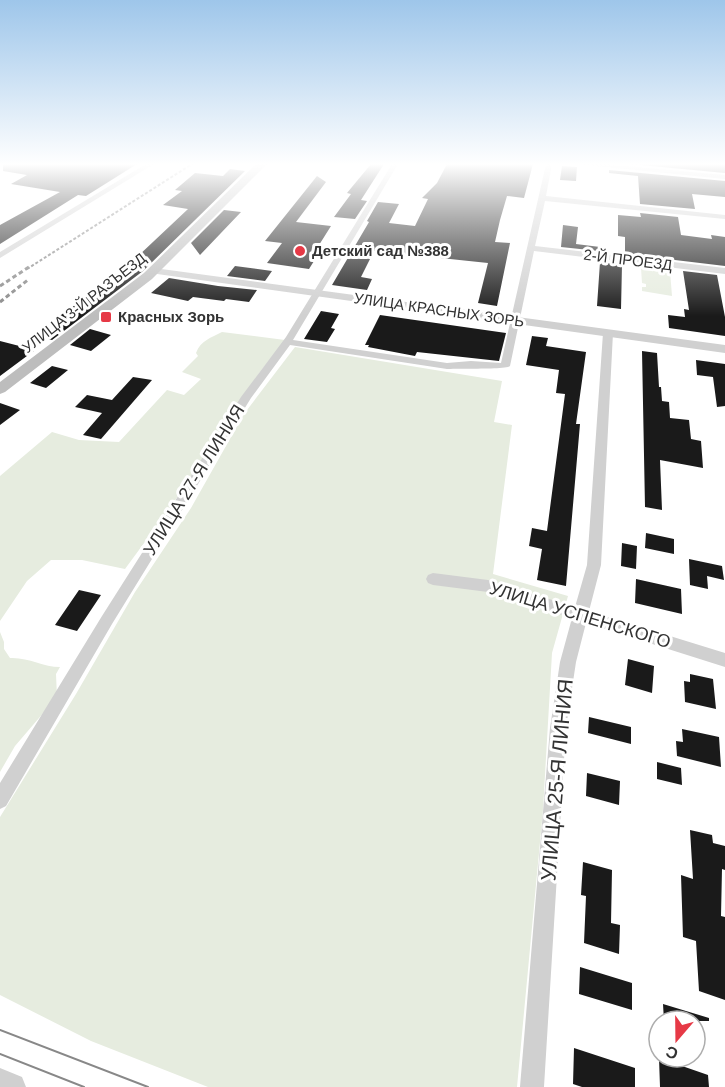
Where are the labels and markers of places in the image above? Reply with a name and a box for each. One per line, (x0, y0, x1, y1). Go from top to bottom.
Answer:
place label: Детский сад №388 (312, 242, 449, 259)
marker: Детский сад №388 (293, 244, 307, 258)
place label: Красных Зорь (118, 308, 224, 325)
marker: Красных Зорь (99, 310, 113, 324)

